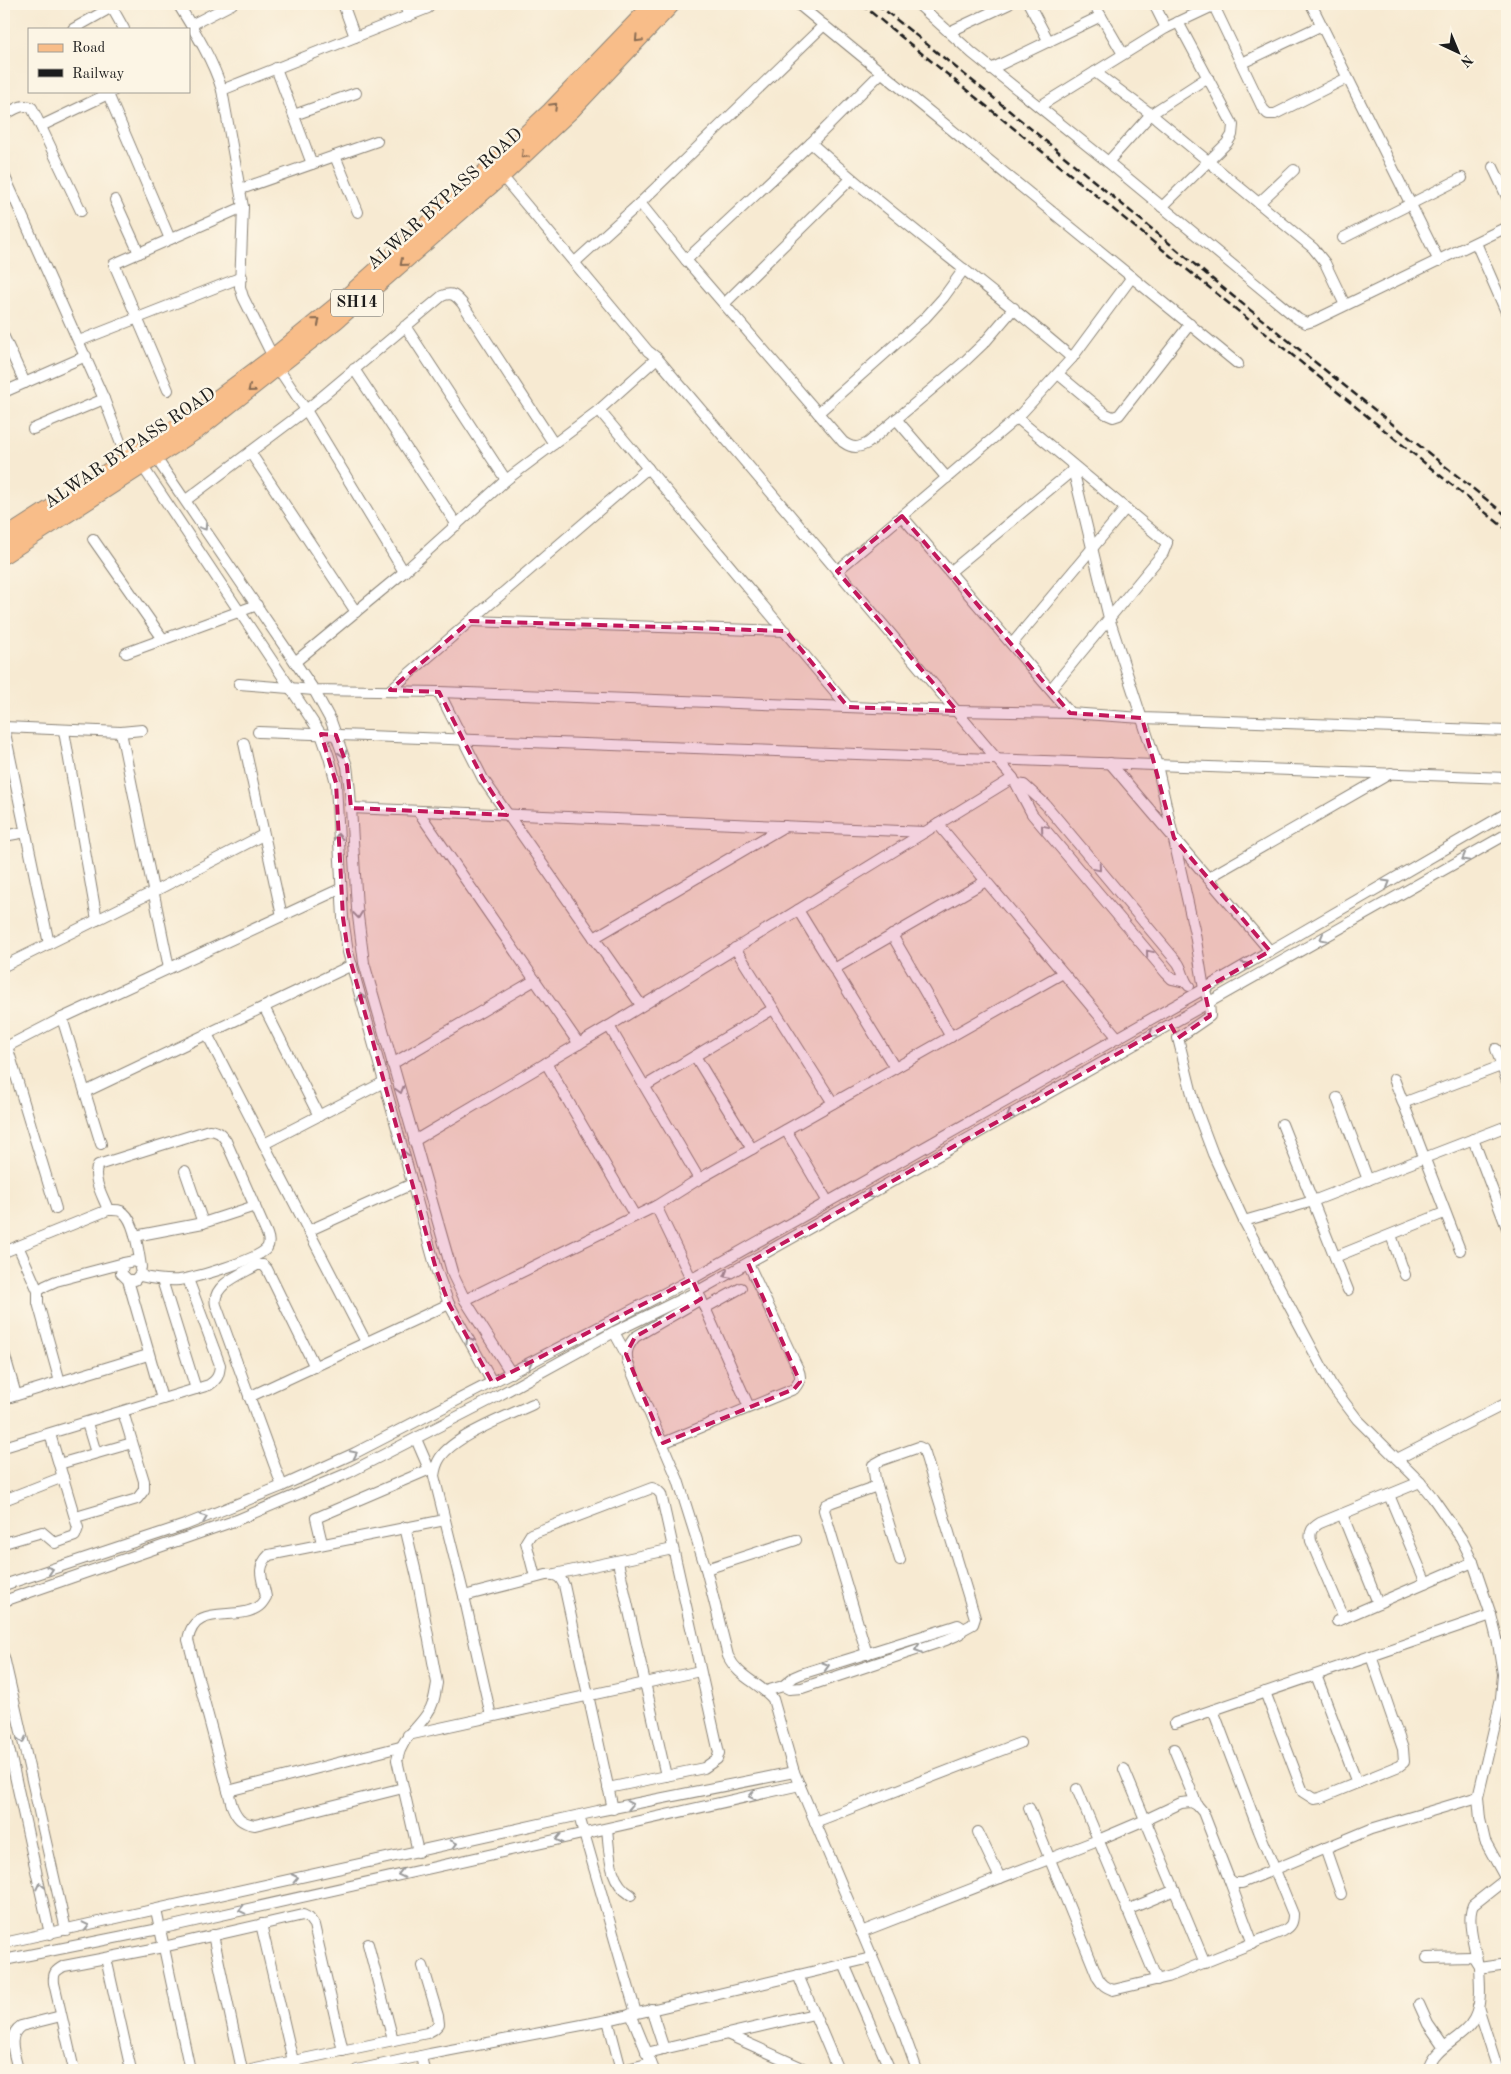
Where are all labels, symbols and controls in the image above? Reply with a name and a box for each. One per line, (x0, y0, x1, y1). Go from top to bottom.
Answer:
legend (28, 28, 190, 92)
north arrow (1434, 28, 1484, 78)
one-way arrow (635, 34, 644, 43)
text: Road (72, 41, 106, 56)
text: N (1457, 52, 1475, 70)
text: Railway (72, 67, 125, 82)
one-way arrow (548, 103, 557, 112)
street label: ALWAR BYPASS ROAD (364, 125, 526, 273)
one-way arrow (521, 149, 530, 158)
one-way arrow (400, 258, 409, 266)
road number: SH14 (331, 290, 383, 316)
one-way arrow (311, 318, 320, 326)
street label: ALWAR BYPASS ROAD (41, 384, 219, 512)
one-way arrow (248, 384, 257, 392)
one-way arrow (198, 521, 207, 530)
one-way arrow (337, 749, 347, 758)
one-way arrow (1041, 825, 1050, 834)
one-way arrow (333, 833, 343, 840)
one-way arrow (1461, 852, 1470, 862)
one-way arrow (1093, 862, 1101, 871)
one-way arrow (1382, 879, 1391, 889)
one-way arrow (352, 912, 363, 920)
one-way arrow (1320, 931, 1329, 941)
one-way arrow (1146, 950, 1154, 959)
one-way arrow (1241, 961, 1250, 971)
one-way arrow (356, 993, 367, 1002)
one-way arrow (1148, 1028, 1157, 1038)
one-way arrow (394, 1085, 404, 1094)
one-way arrow (1007, 1108, 1016, 1118)
one-way arrow (399, 1150, 410, 1158)
one-way arrow (865, 1188, 874, 1198)
one-way arrow (724, 1268, 733, 1278)
one-way arrow (465, 1336, 475, 1345)
one-way arrow (524, 1359, 533, 1369)
one-way arrow (348, 1450, 357, 1460)
one-way arrow (199, 1513, 208, 1524)
one-way arrow (45, 1565, 54, 1575)
one-way arrow (914, 1643, 923, 1653)
one-way arrow (822, 1662, 830, 1672)
one-way arrow (16, 1735, 27, 1744)
one-way arrow (748, 1790, 757, 1801)
one-way arrow (626, 1801, 634, 1811)
one-way arrow (555, 1833, 564, 1843)
one-way arrow (450, 1839, 459, 1850)
one-way arrow (396, 1868, 405, 1879)
one-way arrow (291, 1873, 300, 1884)
one-way arrow (35, 1882, 46, 1891)
one-way arrow (238, 1904, 247, 1915)
one-way arrow (81, 1921, 90, 1932)

